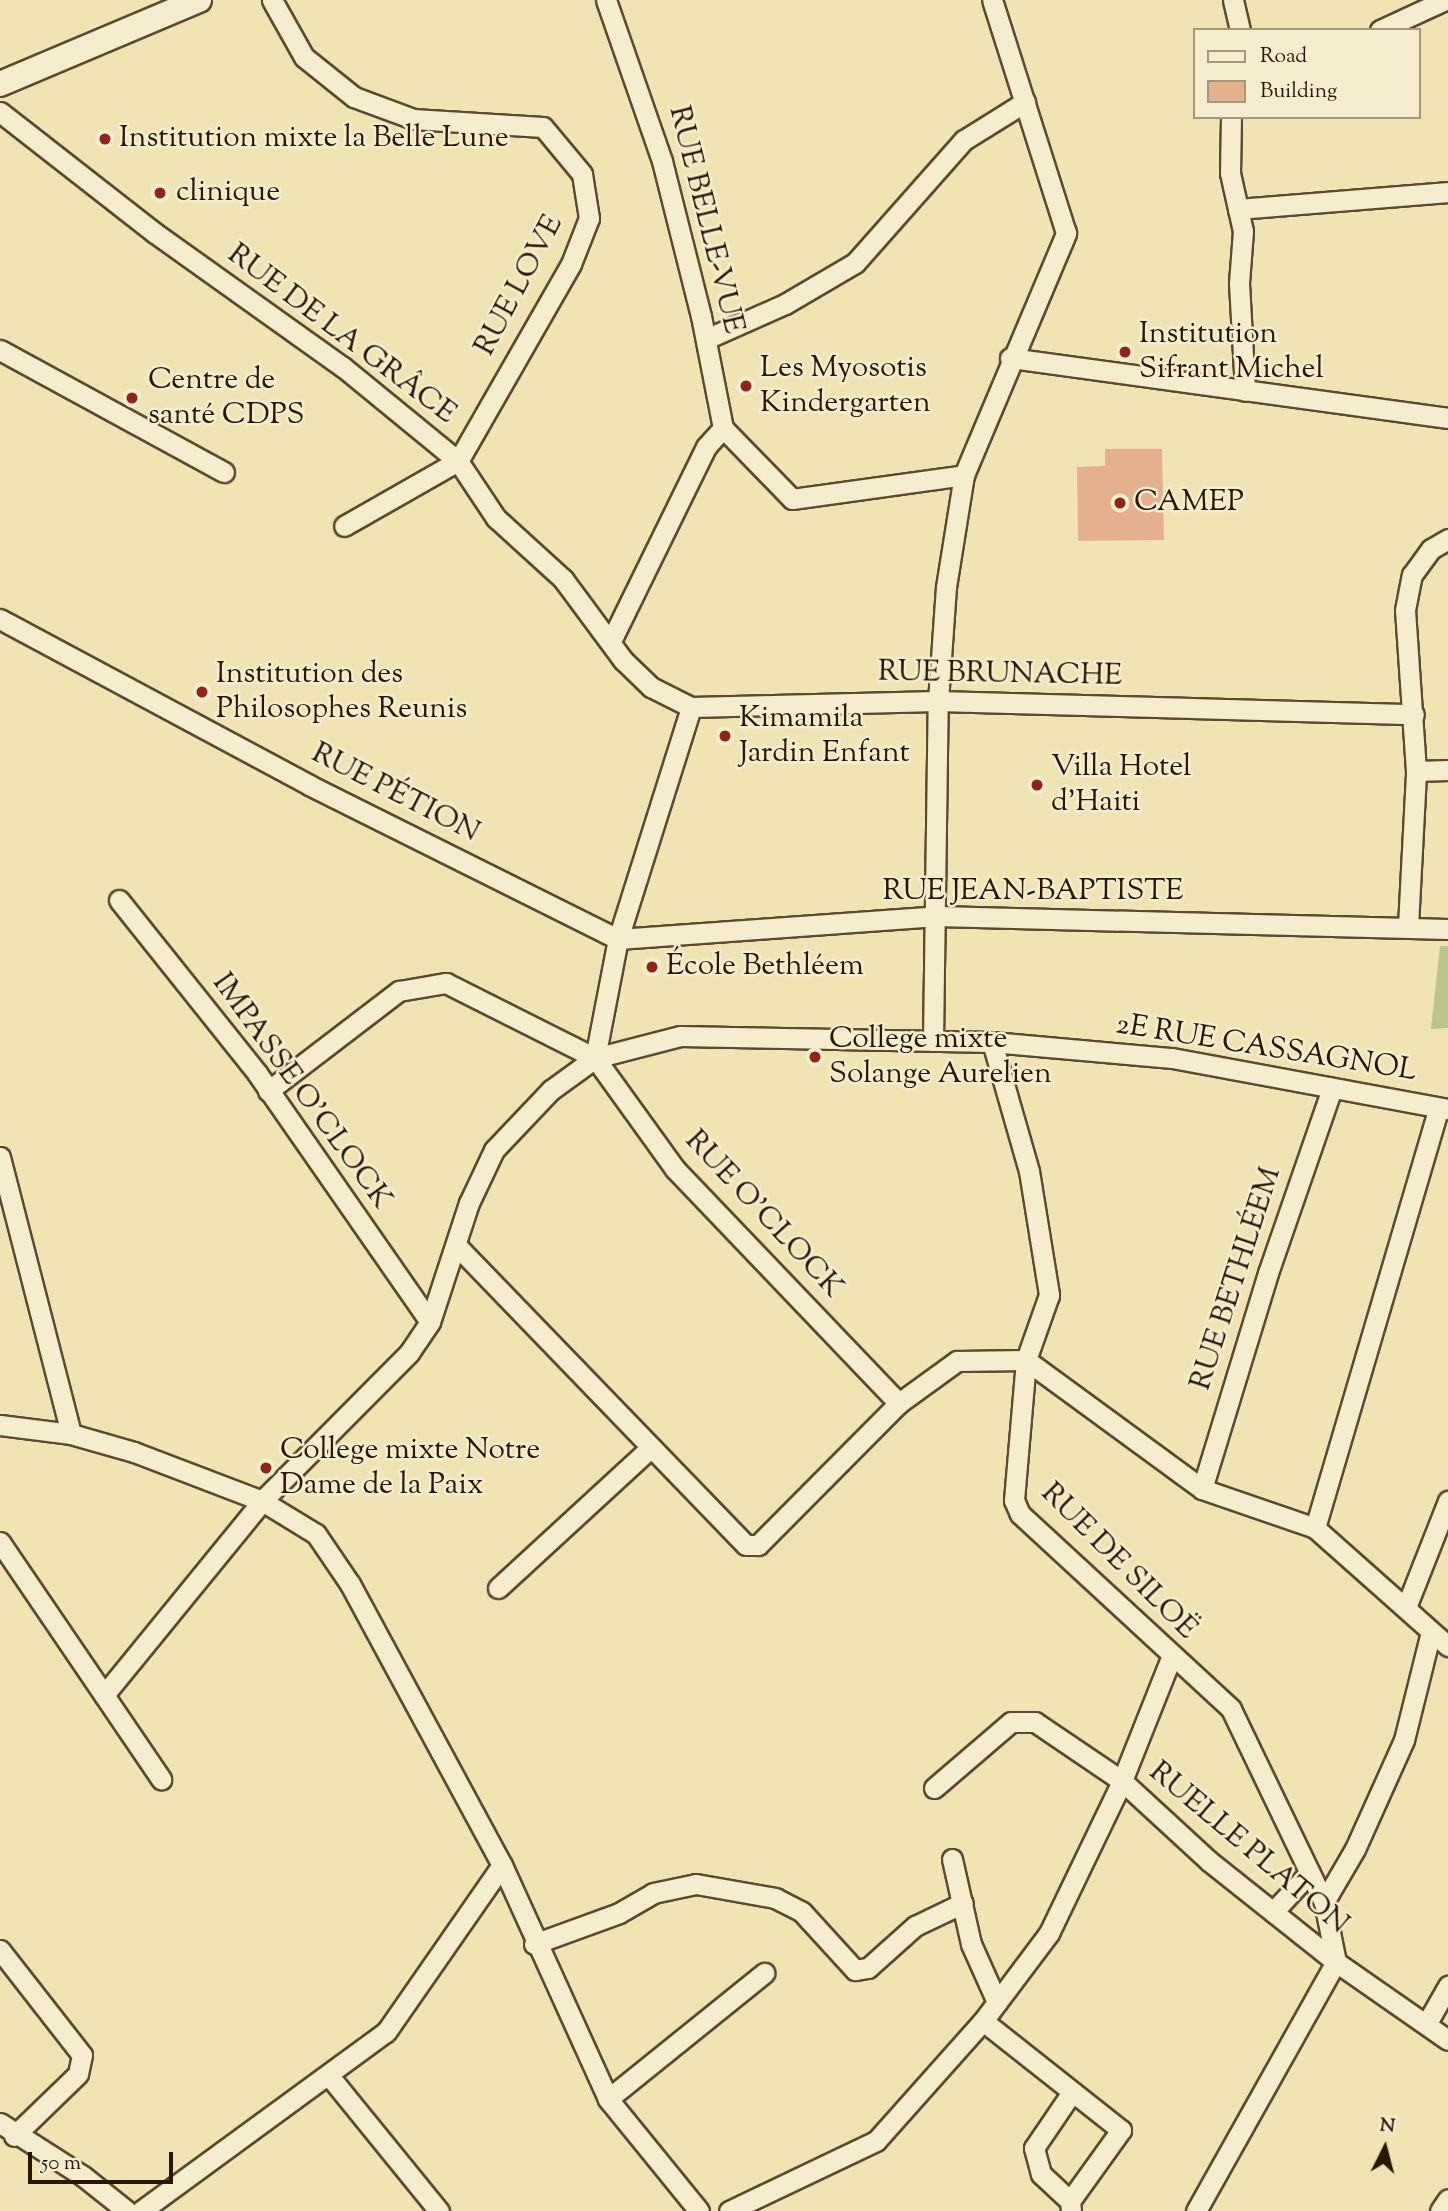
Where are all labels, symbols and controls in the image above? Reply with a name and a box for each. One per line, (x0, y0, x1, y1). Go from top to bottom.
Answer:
legend (1192, 28, 1420, 119)
text: Road (1260, 42, 1307, 72)
text: Building (1260, 77, 1337, 107)
street label: RUE BELLE-VUE (659, 102, 751, 338)
place label: Institution mixte la Belle Lune (119, 121, 509, 157)
marker: Institution mixte la Belle Lune (97, 131, 113, 147)
place label: clinique (176, 175, 280, 211)
marker: clinique (150, 183, 170, 203)
street label: RUE LOVE (468, 210, 572, 362)
street label: RUE DE LA GRÂCE (219, 237, 463, 433)
place label: Institution Sifrant Michel (1139, 317, 1324, 388)
marker: Institution Sifrant Michel (1117, 344, 1133, 360)
place label: Les Myosotis Kindergarten (760, 351, 931, 422)
place label: Centre de santé CDPS (148, 363, 304, 434)
marker: Les Myosotis Kindergarten (738, 378, 754, 394)
marker: Centre de santé CDPS (122, 388, 142, 408)
place label: CAMEP (1134, 485, 1244, 521)
marker: CAMEP (1112, 495, 1128, 511)
street label: RUE BRUNACHE (878, 655, 1122, 695)
place label: Institution des Philosophes Reunis (216, 657, 467, 728)
marker: Institution des Philosophes Reunis (194, 684, 210, 700)
place label: Kimamila Jardin Enfant (739, 701, 910, 772)
marker: Kimamila Jardin Enfant (717, 728, 733, 744)
street label: RUE PÉTION (305, 736, 485, 852)
place label: Villa Hotel d'Haiti (1051, 750, 1191, 820)
marker: Villa Hotel d'Haiti (1029, 777, 1045, 793)
street label: RUE JEAN-BAPTISTE (883, 874, 1183, 910)
place label: École Bethléem (666, 949, 864, 985)
marker: École Bethléem (644, 959, 660, 975)
street label: IMPASSE O'CLOCK (203, 967, 399, 1217)
street label: 2E RUE CASSAGNOL (1113, 1007, 1419, 1091)
place label: College mixte Solange Aurelien (829, 1022, 1052, 1092)
marker: College mixte Solange Aurelien (807, 1049, 823, 1065)
street label: RUE O'CLOCK (676, 1124, 850, 1306)
street label: RUE BETHLÉEM (1184, 1163, 1290, 1395)
place label: College mixte Notre Dame de la Paix (280, 1433, 540, 1504)
marker: College mixte Notre Dame de la Paix (258, 1460, 274, 1476)
street label: RUE DE SILOË (1032, 1476, 1204, 1648)
street label: RUELLE PLATON (1141, 1755, 1355, 1943)
text: N (1378, 2112, 1396, 2141)
north arrow (1350, 2113, 1420, 2183)
scale bar (32, 2138, 177, 2182)
text: 50 m (41, 2149, 81, 2179)

